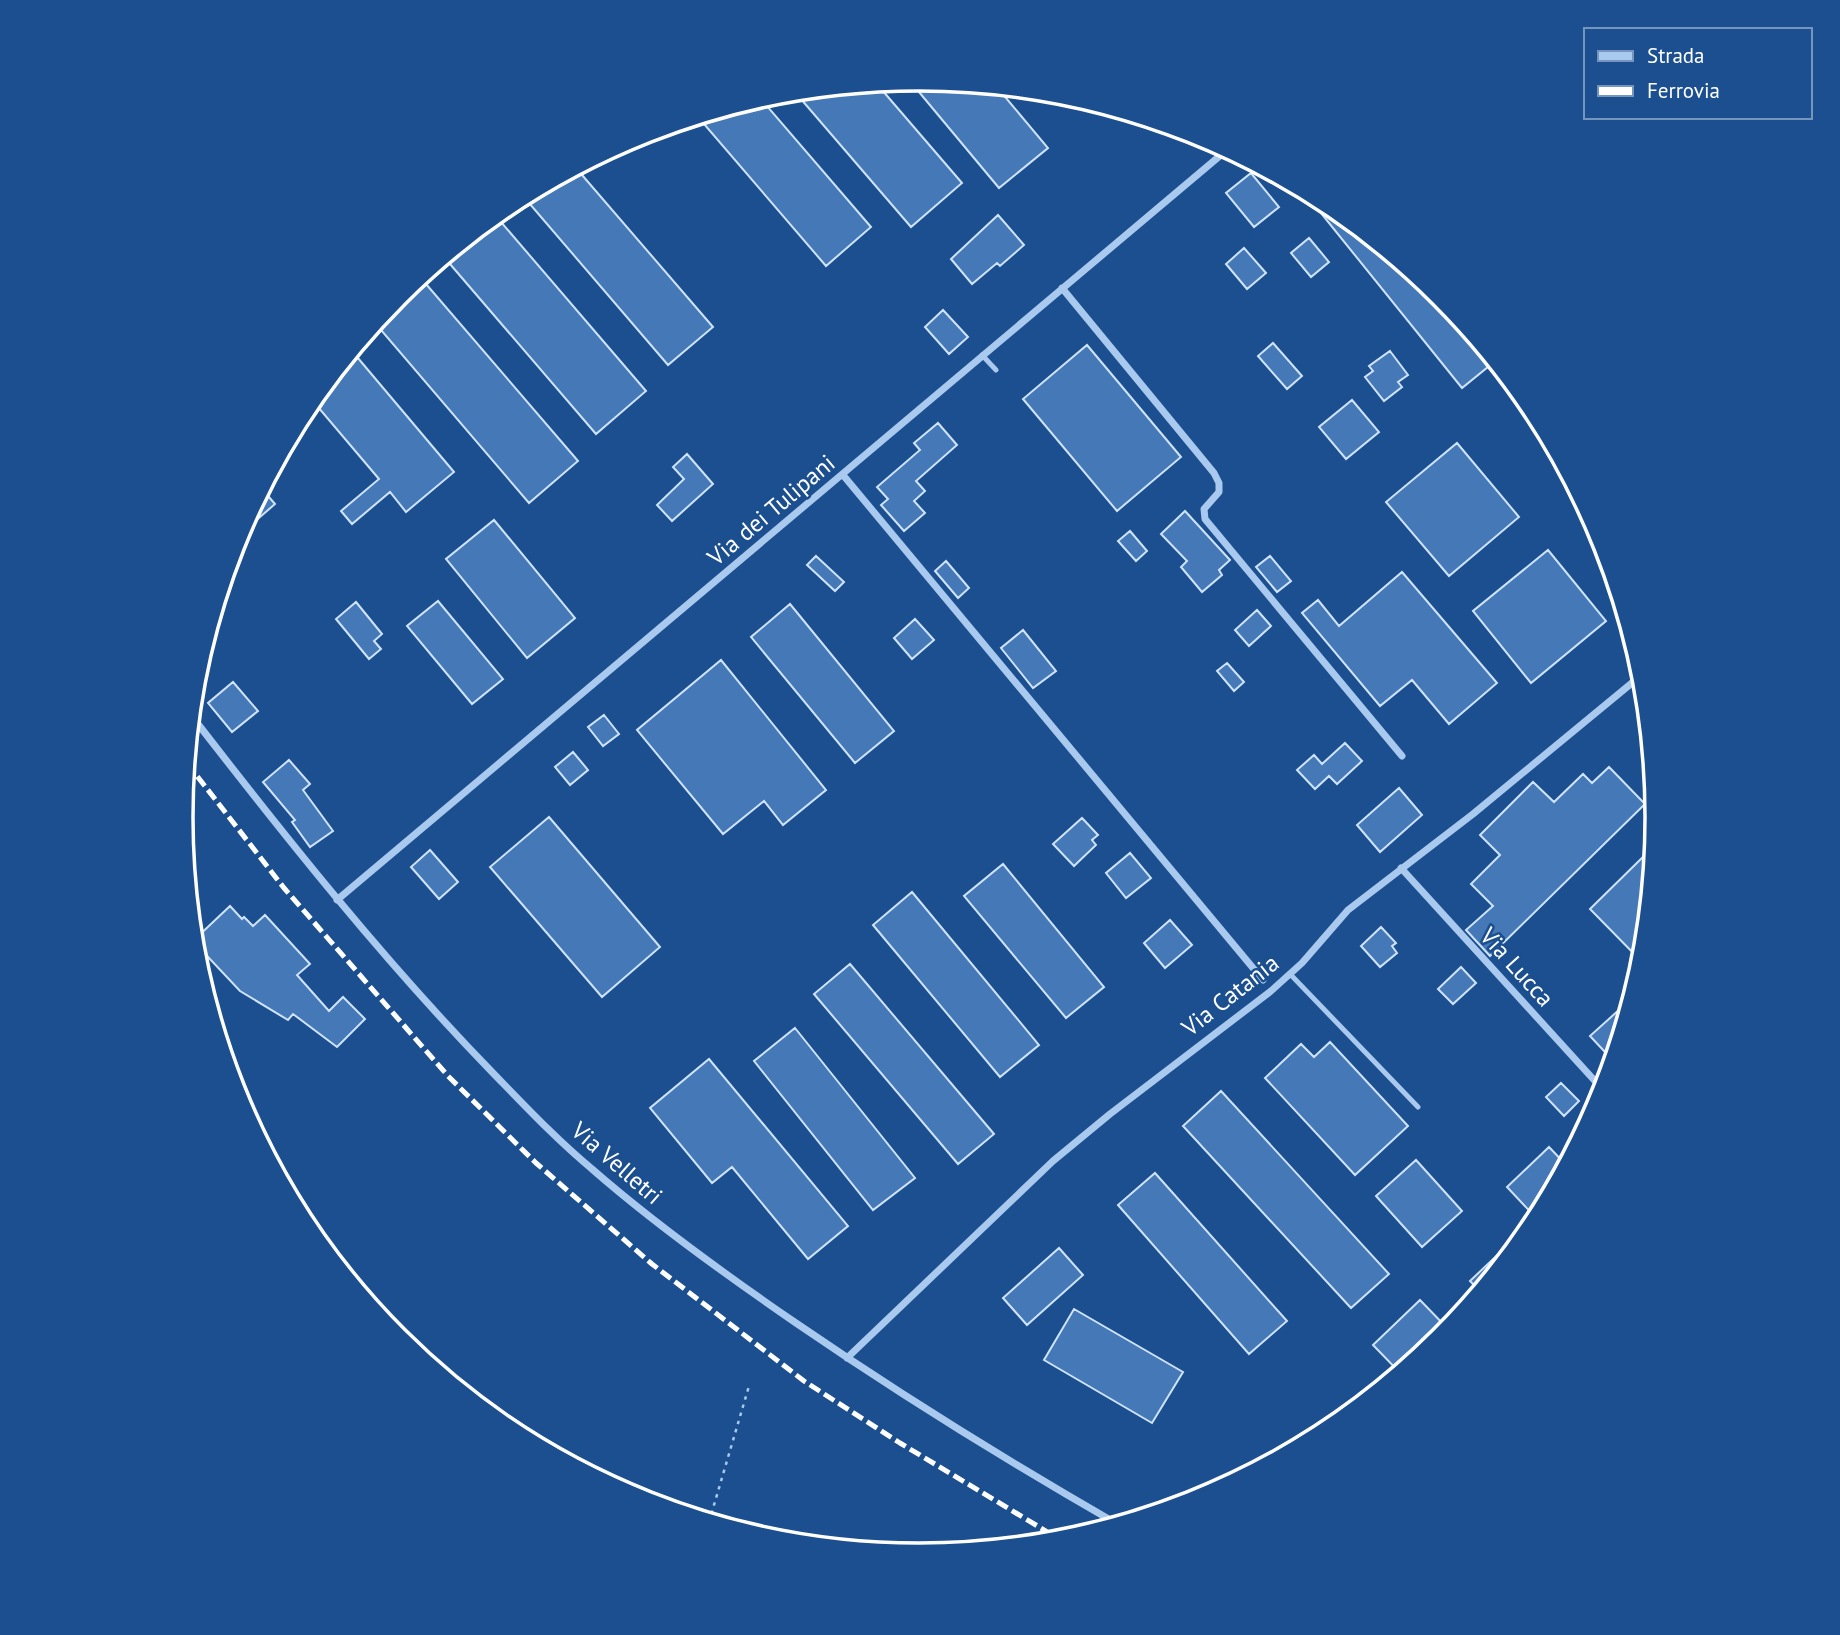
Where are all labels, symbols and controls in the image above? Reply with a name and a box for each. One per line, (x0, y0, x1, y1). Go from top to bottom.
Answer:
legend (1584, 28, 1812, 119)
text: Strada (1647, 42, 1705, 69)
text: Ferrovia (1647, 77, 1720, 104)
street label: Via dei Tulipani (700, 448, 841, 573)
street label: Via Lucca (1473, 920, 1561, 1013)
street label: Via Catania (1174, 947, 1285, 1043)
street label: Via Velletri (564, 1114, 669, 1211)

